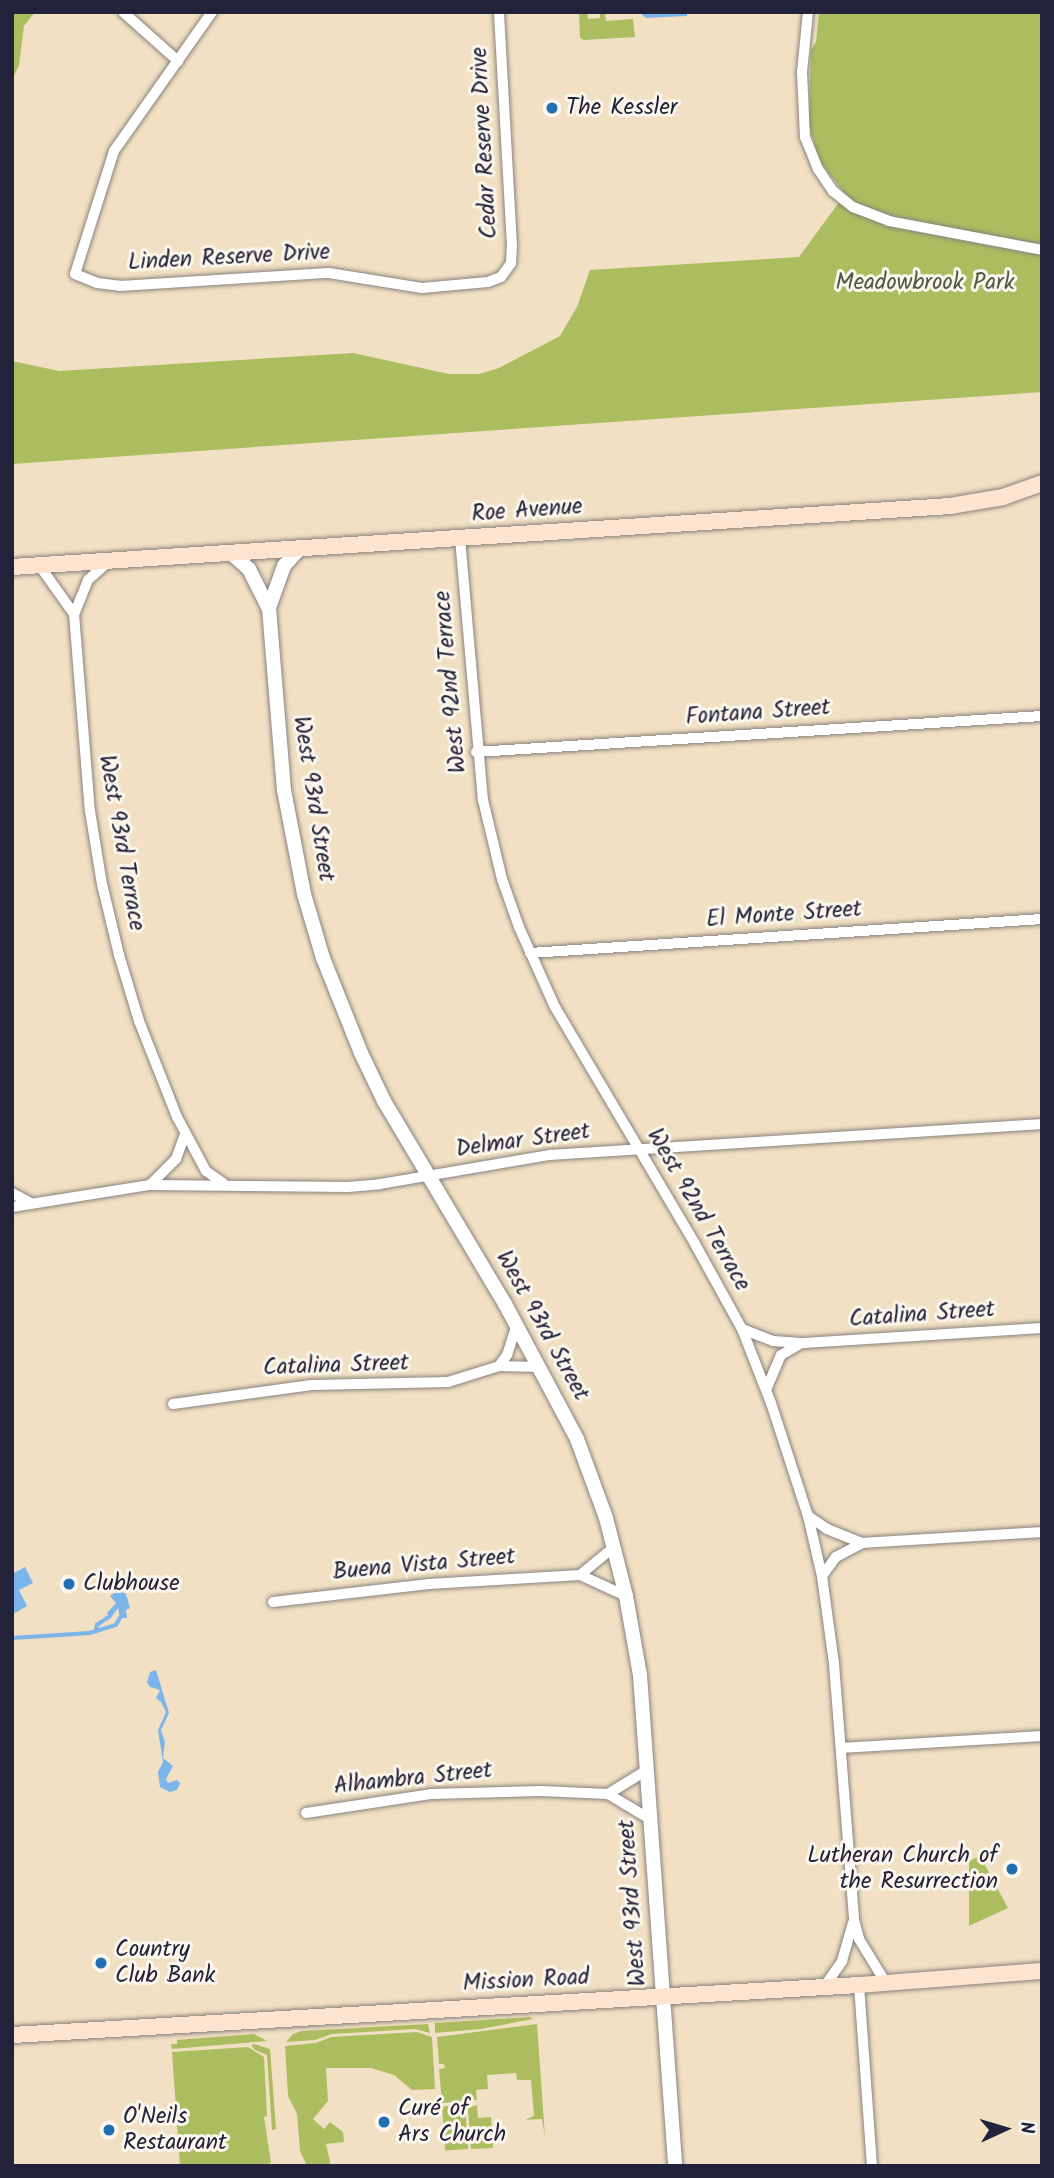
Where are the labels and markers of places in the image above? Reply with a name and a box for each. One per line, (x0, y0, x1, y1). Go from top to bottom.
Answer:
place label: The Kessler (566, 94, 677, 122)
marker: The Kessler (544, 100, 560, 116)
place label: Clubhouse (83, 1570, 180, 1598)
marker: Clubhouse (61, 1576, 77, 1592)
place label: Lutheran Church of the Resurrection (807, 1842, 998, 1896)
marker: Lutheran Church of the Resurrection (1004, 1861, 1020, 1877)
place label: Country Club Bank (115, 1936, 215, 1990)
marker: Country Club Bank (93, 1955, 109, 1971)
place label: Curé of Ars Church (398, 2095, 506, 2149)
place label: O'Neils Restaurant (123, 2103, 227, 2157)
marker: Curé of Ars Church (376, 2114, 392, 2130)
marker: O'Neils Restaurant (101, 2122, 117, 2138)

